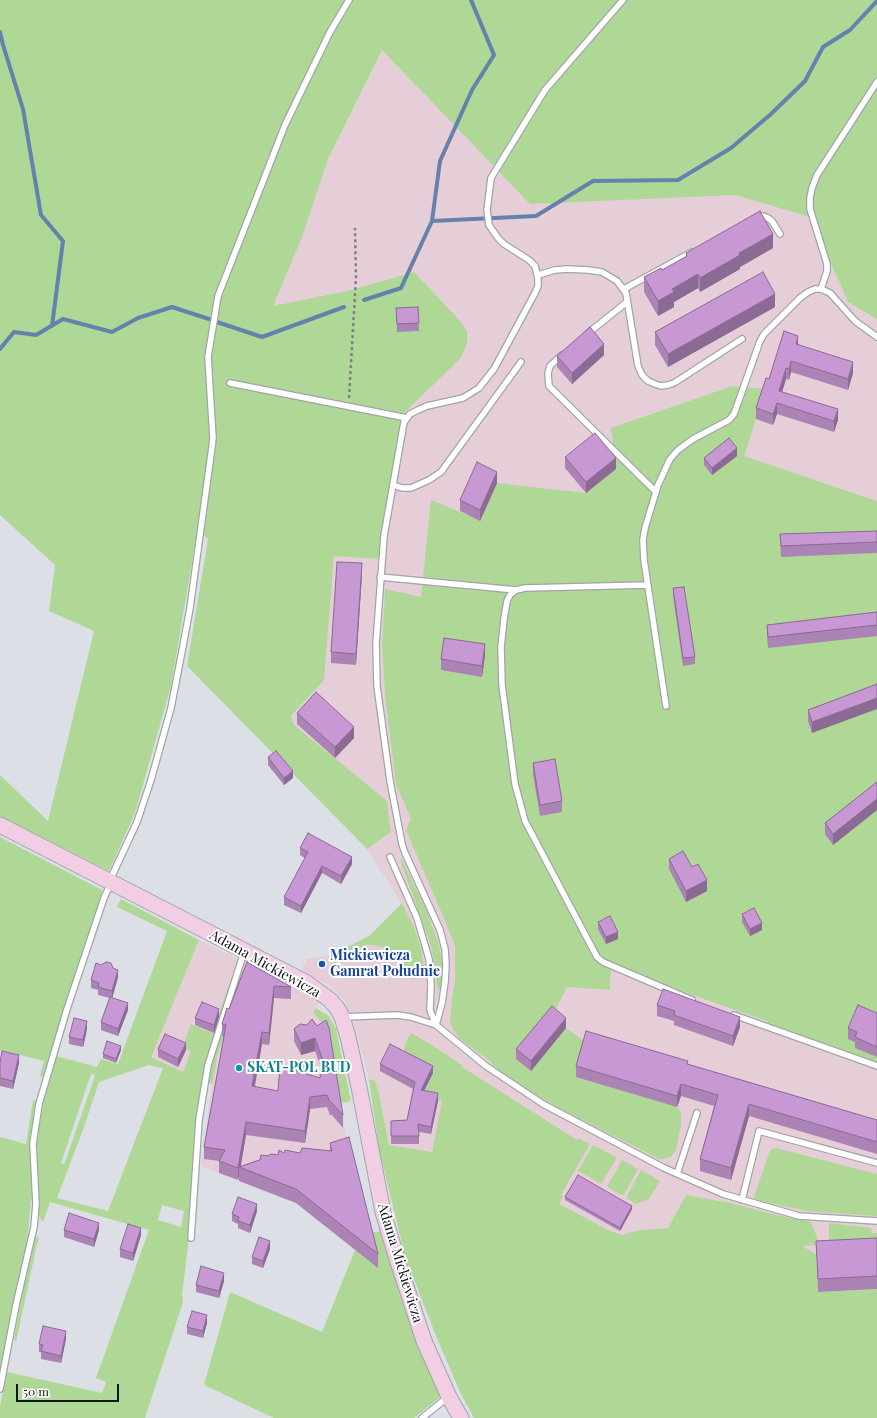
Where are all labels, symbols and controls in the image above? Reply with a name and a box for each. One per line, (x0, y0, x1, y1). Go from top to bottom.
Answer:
street label: Adama Mickiewicza (207, 927, 323, 1001)
place label: Mickiewicza Gamrat Południe (330, 948, 440, 980)
marker: Mickiewicza Gamrat Południe (317, 959, 327, 969)
place label: SKAT-POL BUD (247, 1060, 351, 1076)
marker: SKAT-POL BUD (234, 1063, 244, 1073)
street label: Adama Mickiewicza (374, 1201, 426, 1325)
scale bar (18, 1376, 121, 1402)
text: 50 m (23, 1383, 49, 1399)

